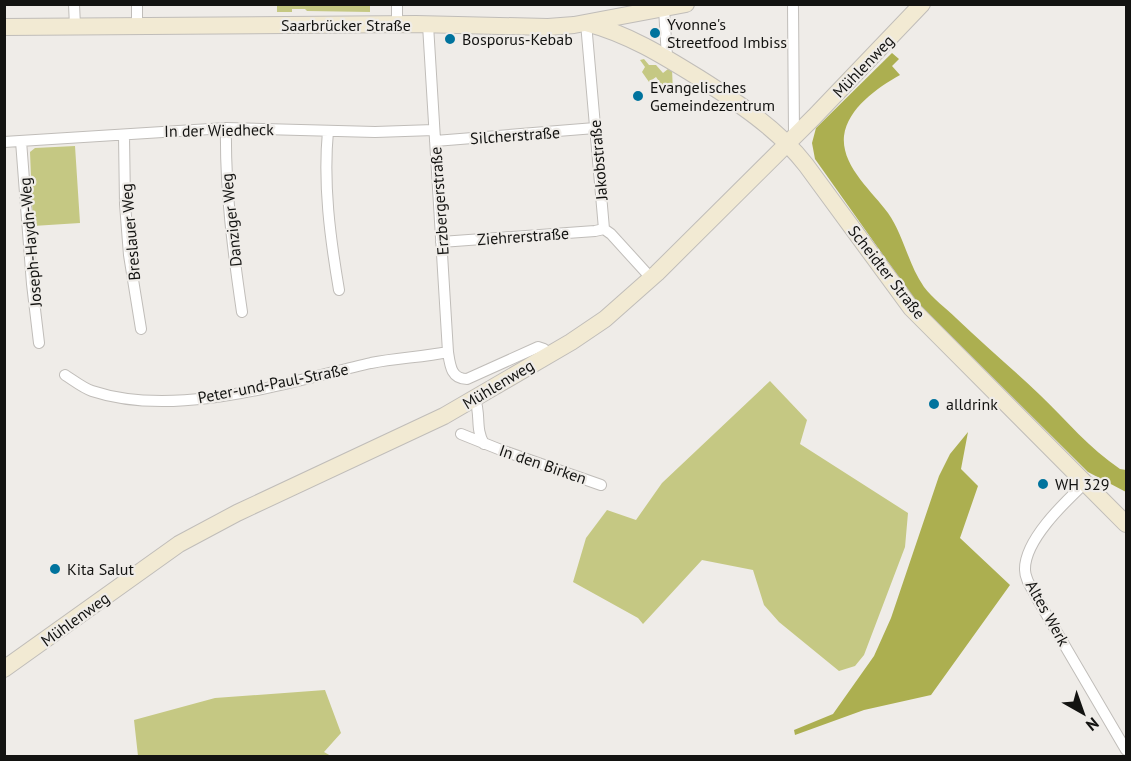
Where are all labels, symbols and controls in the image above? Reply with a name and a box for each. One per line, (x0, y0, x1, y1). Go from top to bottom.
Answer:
place label: Yvonne's Streetfood Imbiss (667, 14, 787, 52)
street label: Saarbrücker Straße (281, 15, 411, 35)
marker: Yvonne's Streetfood Imbiss (648, 26, 662, 40)
place label: Bosporus-Kebab (462, 29, 573, 49)
street label: Mühlenweg (828, 30, 898, 102)
marker: Bosporus-Kebab (443, 32, 457, 46)
place label: Evangelisches Gemeindezentrum (650, 77, 775, 115)
marker: Evangelisches Gemeindezentrum (631, 89, 645, 103)
street label: In der Wiedheck (164, 119, 274, 141)
street label: Jakobstraße (585, 119, 612, 202)
street label: Silcherstraße (469, 122, 561, 148)
street label: Erzbergerstraße (425, 146, 453, 256)
street label: Danziger Weg (216, 172, 246, 268)
street label: Joseph-Haydn-Weg (14, 177, 46, 308)
street label: Breslauer Weg (116, 183, 144, 281)
street label: Scheidter Straße (844, 221, 930, 323)
street label: Ziehrerstraße (476, 223, 570, 249)
street label: Mühlenweg (459, 355, 537, 413)
street label: Peter-und-Paul-Straße (196, 359, 350, 407)
place label: alldrink (946, 394, 998, 414)
marker: alldrink (927, 397, 941, 411)
street label: In den Birken (497, 440, 589, 488)
place label: WH 329 (1055, 474, 1109, 494)
marker: WH 329 (1036, 477, 1050, 491)
place label: Kita Salut (67, 559, 134, 579)
marker: Kita Salut (48, 562, 62, 576)
street label: Altes Werk (1022, 577, 1074, 650)
street label: Mühlenweg (37, 587, 113, 651)
north arrow (1053, 683, 1113, 743)
text: N (1082, 713, 1103, 736)

